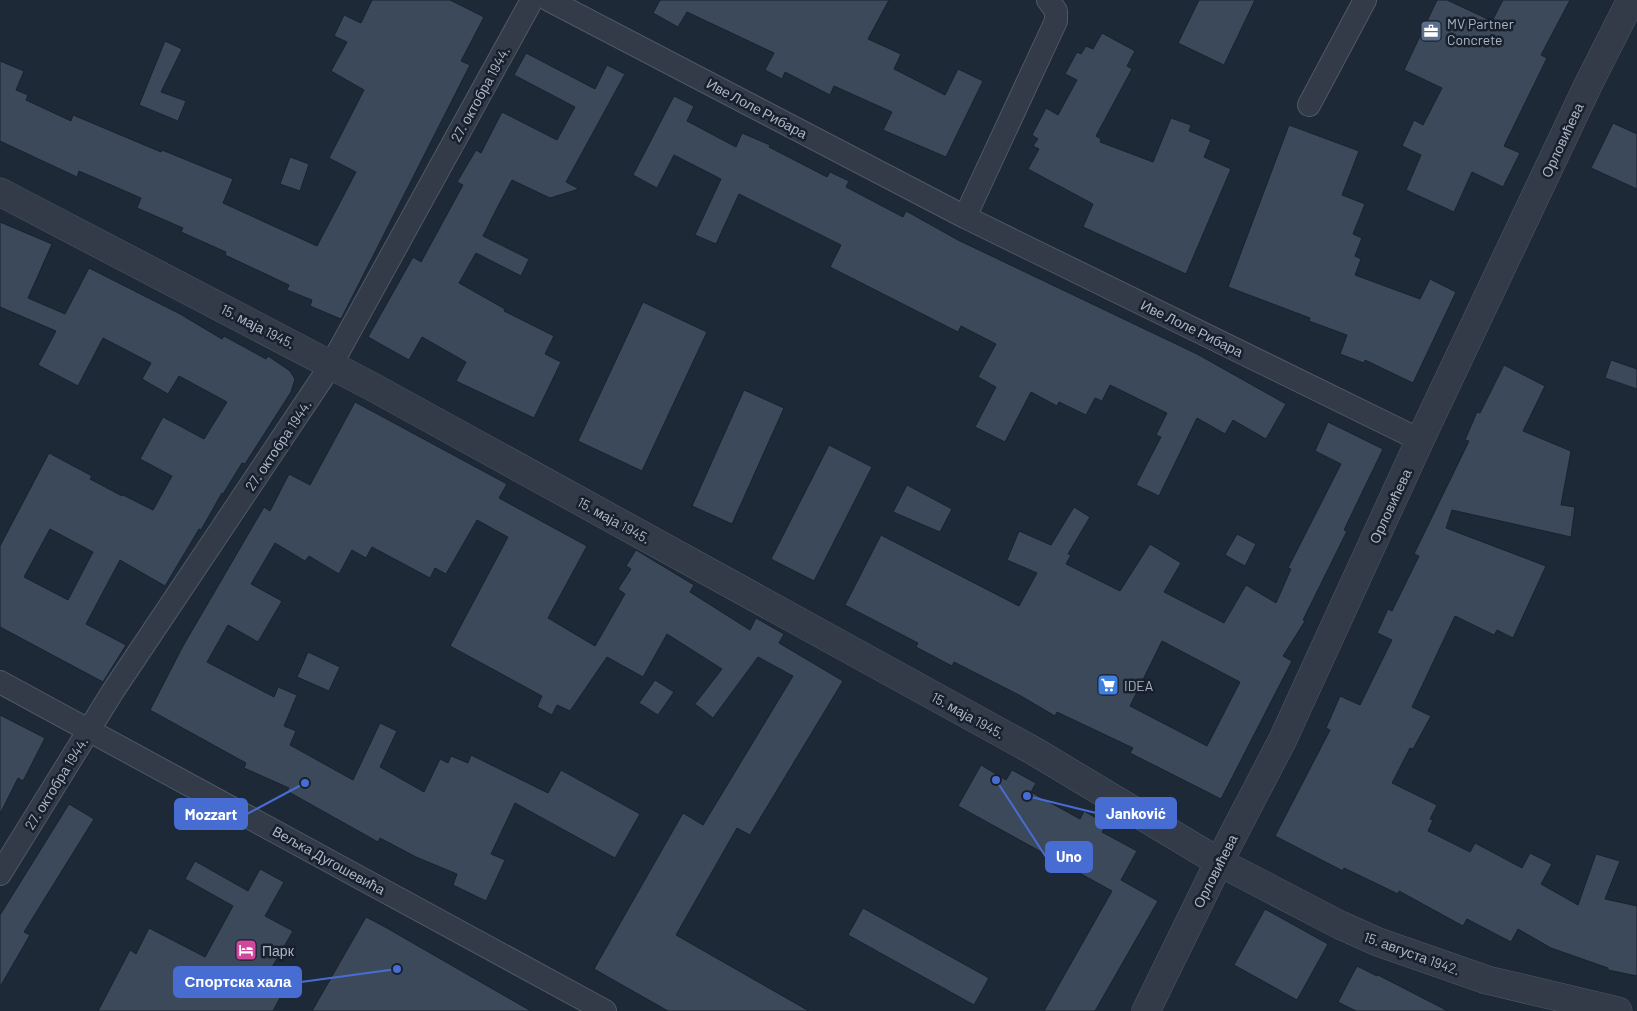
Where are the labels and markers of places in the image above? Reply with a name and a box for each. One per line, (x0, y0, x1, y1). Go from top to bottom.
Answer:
place label: MV Partner Concrete (1447, 15, 1514, 48)
office icon: MV Partner Concrete (1419, 19, 1443, 43)
supermarket icon: IDEA (1096, 673, 1120, 697)
place label: IDEA (1124, 677, 1154, 694)
callout: Janković (1096, 798, 1176, 828)
callout: Mozzart (175, 799, 247, 829)
callout: Uno (1046, 842, 1092, 872)
hotel icon: Парк (234, 938, 258, 962)
place label: Парк (262, 942, 295, 959)
callout: Спортска хала (174, 967, 301, 997)

